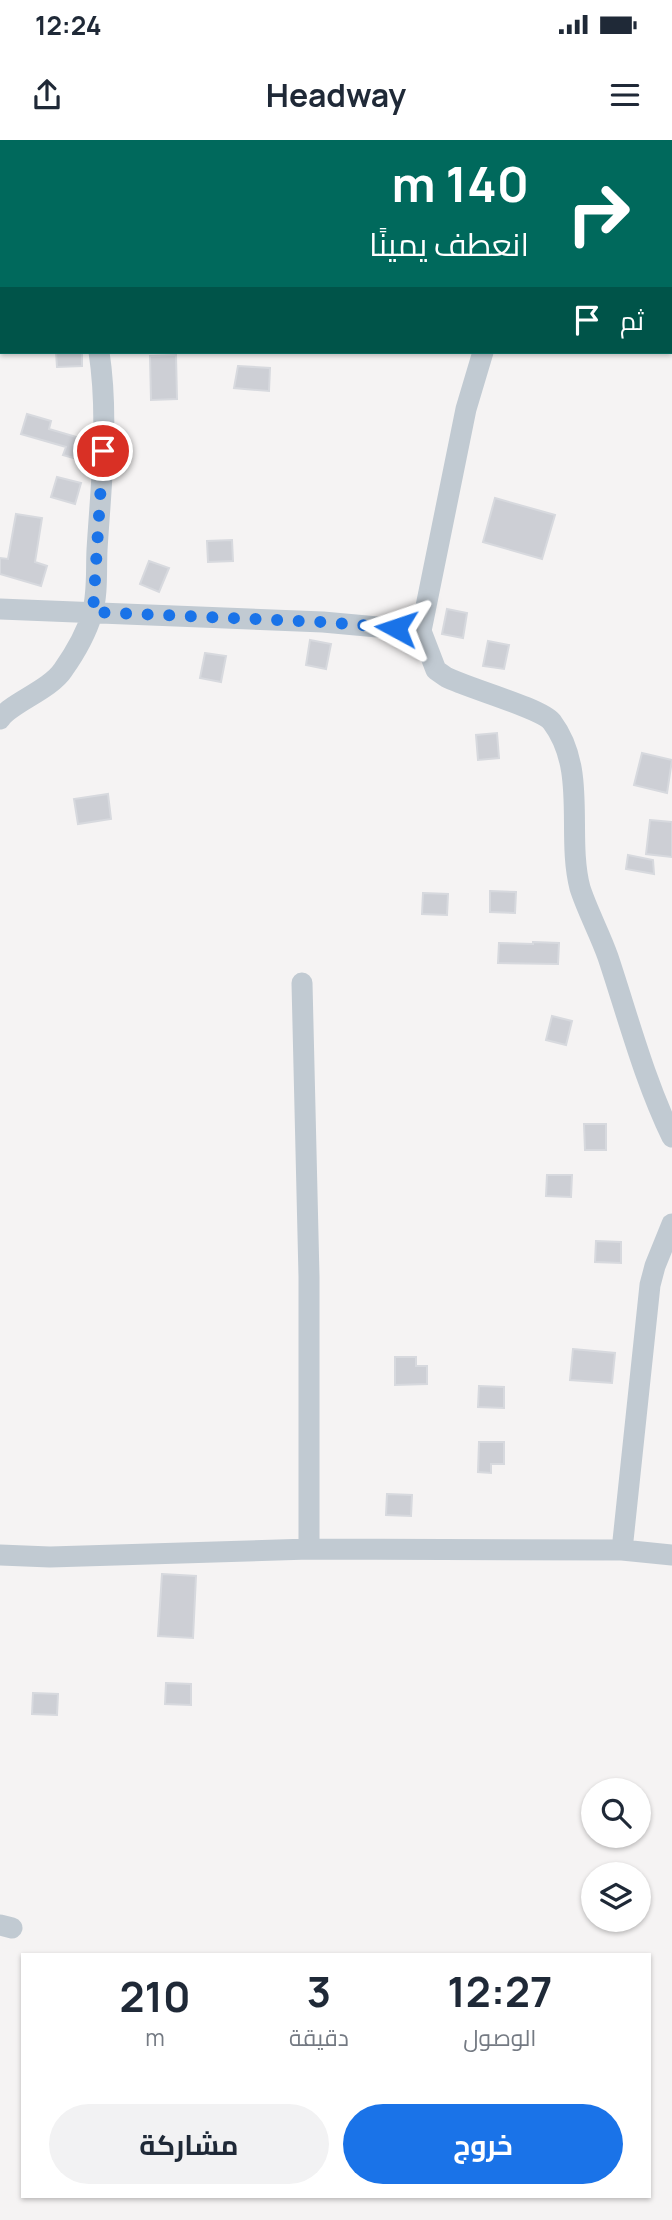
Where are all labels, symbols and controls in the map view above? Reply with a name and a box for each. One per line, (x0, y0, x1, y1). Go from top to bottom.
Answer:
text: 12:24 (35, 7, 102, 43)
text: Headway (266, 73, 406, 117)
icon: share (28, 76, 66, 114)
icon: menu (606, 76, 644, 114)
text: 140 m (392, 150, 529, 217)
icon: right (553, 168, 644, 259)
text: انعطف يمينًا (369, 222, 529, 266)
icon: arrive (568, 301, 606, 339)
text: ثم (620, 302, 644, 338)
pin (73, 421, 133, 481)
icon: arrive (84, 432, 122, 470)
position arrow (359, 591, 433, 665)
map controls (581, 1778, 651, 1932)
button: search (581, 1778, 651, 1848)
button: layers (581, 1862, 651, 1932)
text: 3 (307, 1962, 331, 2020)
text: 12:27 (447, 1962, 553, 2020)
text: 210 (120, 1967, 191, 2025)
text: m (145, 2021, 165, 2053)
text: دقيقة (289, 2021, 349, 2053)
text: الوصول (463, 2021, 537, 2053)
button: مشاركة (49, 2104, 329, 2184)
button: خروج (343, 2104, 623, 2184)

